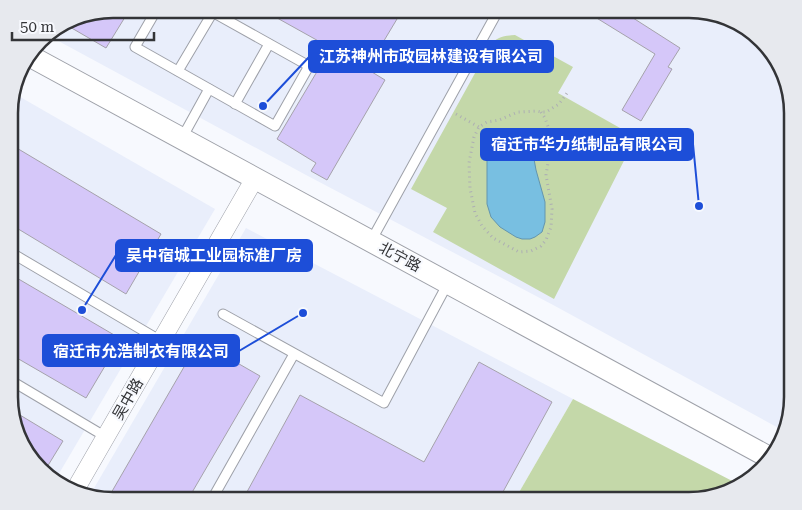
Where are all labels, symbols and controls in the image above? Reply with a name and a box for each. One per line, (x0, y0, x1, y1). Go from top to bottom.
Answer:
scale bar (12, 10, 155, 42)
text: 50 m (20, 18, 55, 36)
callout: 江苏神州市政园林建设有限公司 (309, 41, 553, 72)
text: 江苏神州市政园林建设有限公司 (319, 47, 543, 66)
callout: 宿迁市华力纸制品有限公司 (481, 129, 693, 160)
text: 宿迁市华力纸制品有限公司 (491, 135, 683, 154)
street label: 北宁路 (376, 238, 424, 276)
callout: 吴中宿城工业园标准厂房 (116, 240, 312, 271)
text: 吴中宿城工业园标准厂房 (126, 246, 302, 265)
callout: 宿迁市允浩制衣有限公司 (43, 335, 239, 366)
text: 宿迁市允浩制衣有限公司 (53, 342, 229, 361)
street label: 吴中路 (109, 375, 147, 423)

